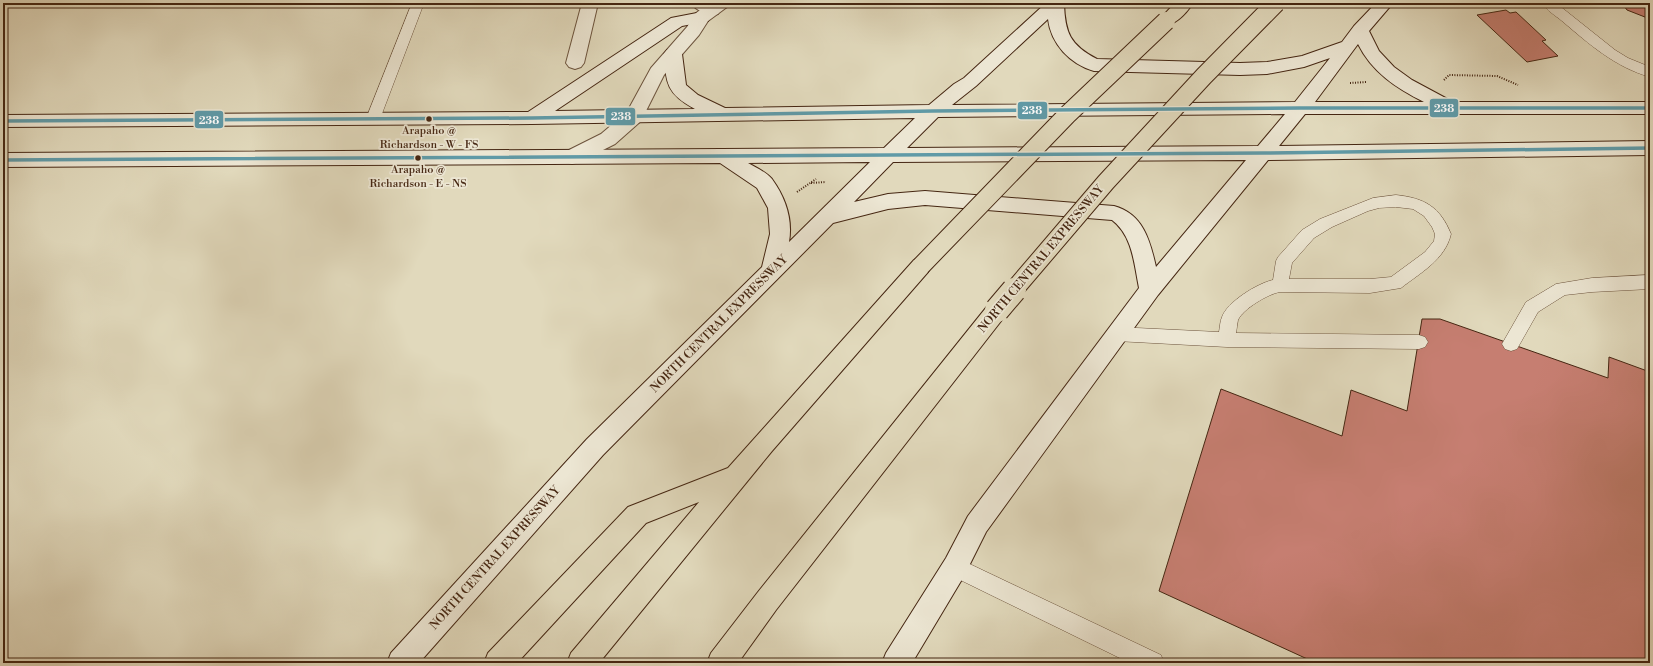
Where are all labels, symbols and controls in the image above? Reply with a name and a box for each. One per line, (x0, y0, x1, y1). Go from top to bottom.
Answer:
line badge: 238 (1429, 98, 1459, 118)
line badge: 238 (1017, 101, 1048, 120)
text: 238 (1434, 102, 1454, 116)
text: 238 (1022, 104, 1042, 118)
line badge: 238 (605, 107, 636, 126)
line badge: 238 (194, 110, 224, 129)
text: 238 (611, 110, 631, 124)
text: 238 (199, 114, 219, 128)
marker: Arapaho @ Richardson - W - FS (424, 114, 434, 124)
place label: Arapaho @ Richardson - W - FS (380, 124, 478, 152)
marker: Arapaho @ Richardson - E - NS (413, 153, 423, 163)
place label: Arapaho @ Richardson - E - NS (369, 163, 467, 191)
street label: NORTH CENTRAL EXPRESSWAY (975, 181, 1108, 336)
street label: NORTH CENTRAL EXPRESSWAY (647, 251, 792, 396)
street label: NORTH CENTRAL EXPRESSWAY (426, 482, 564, 633)

